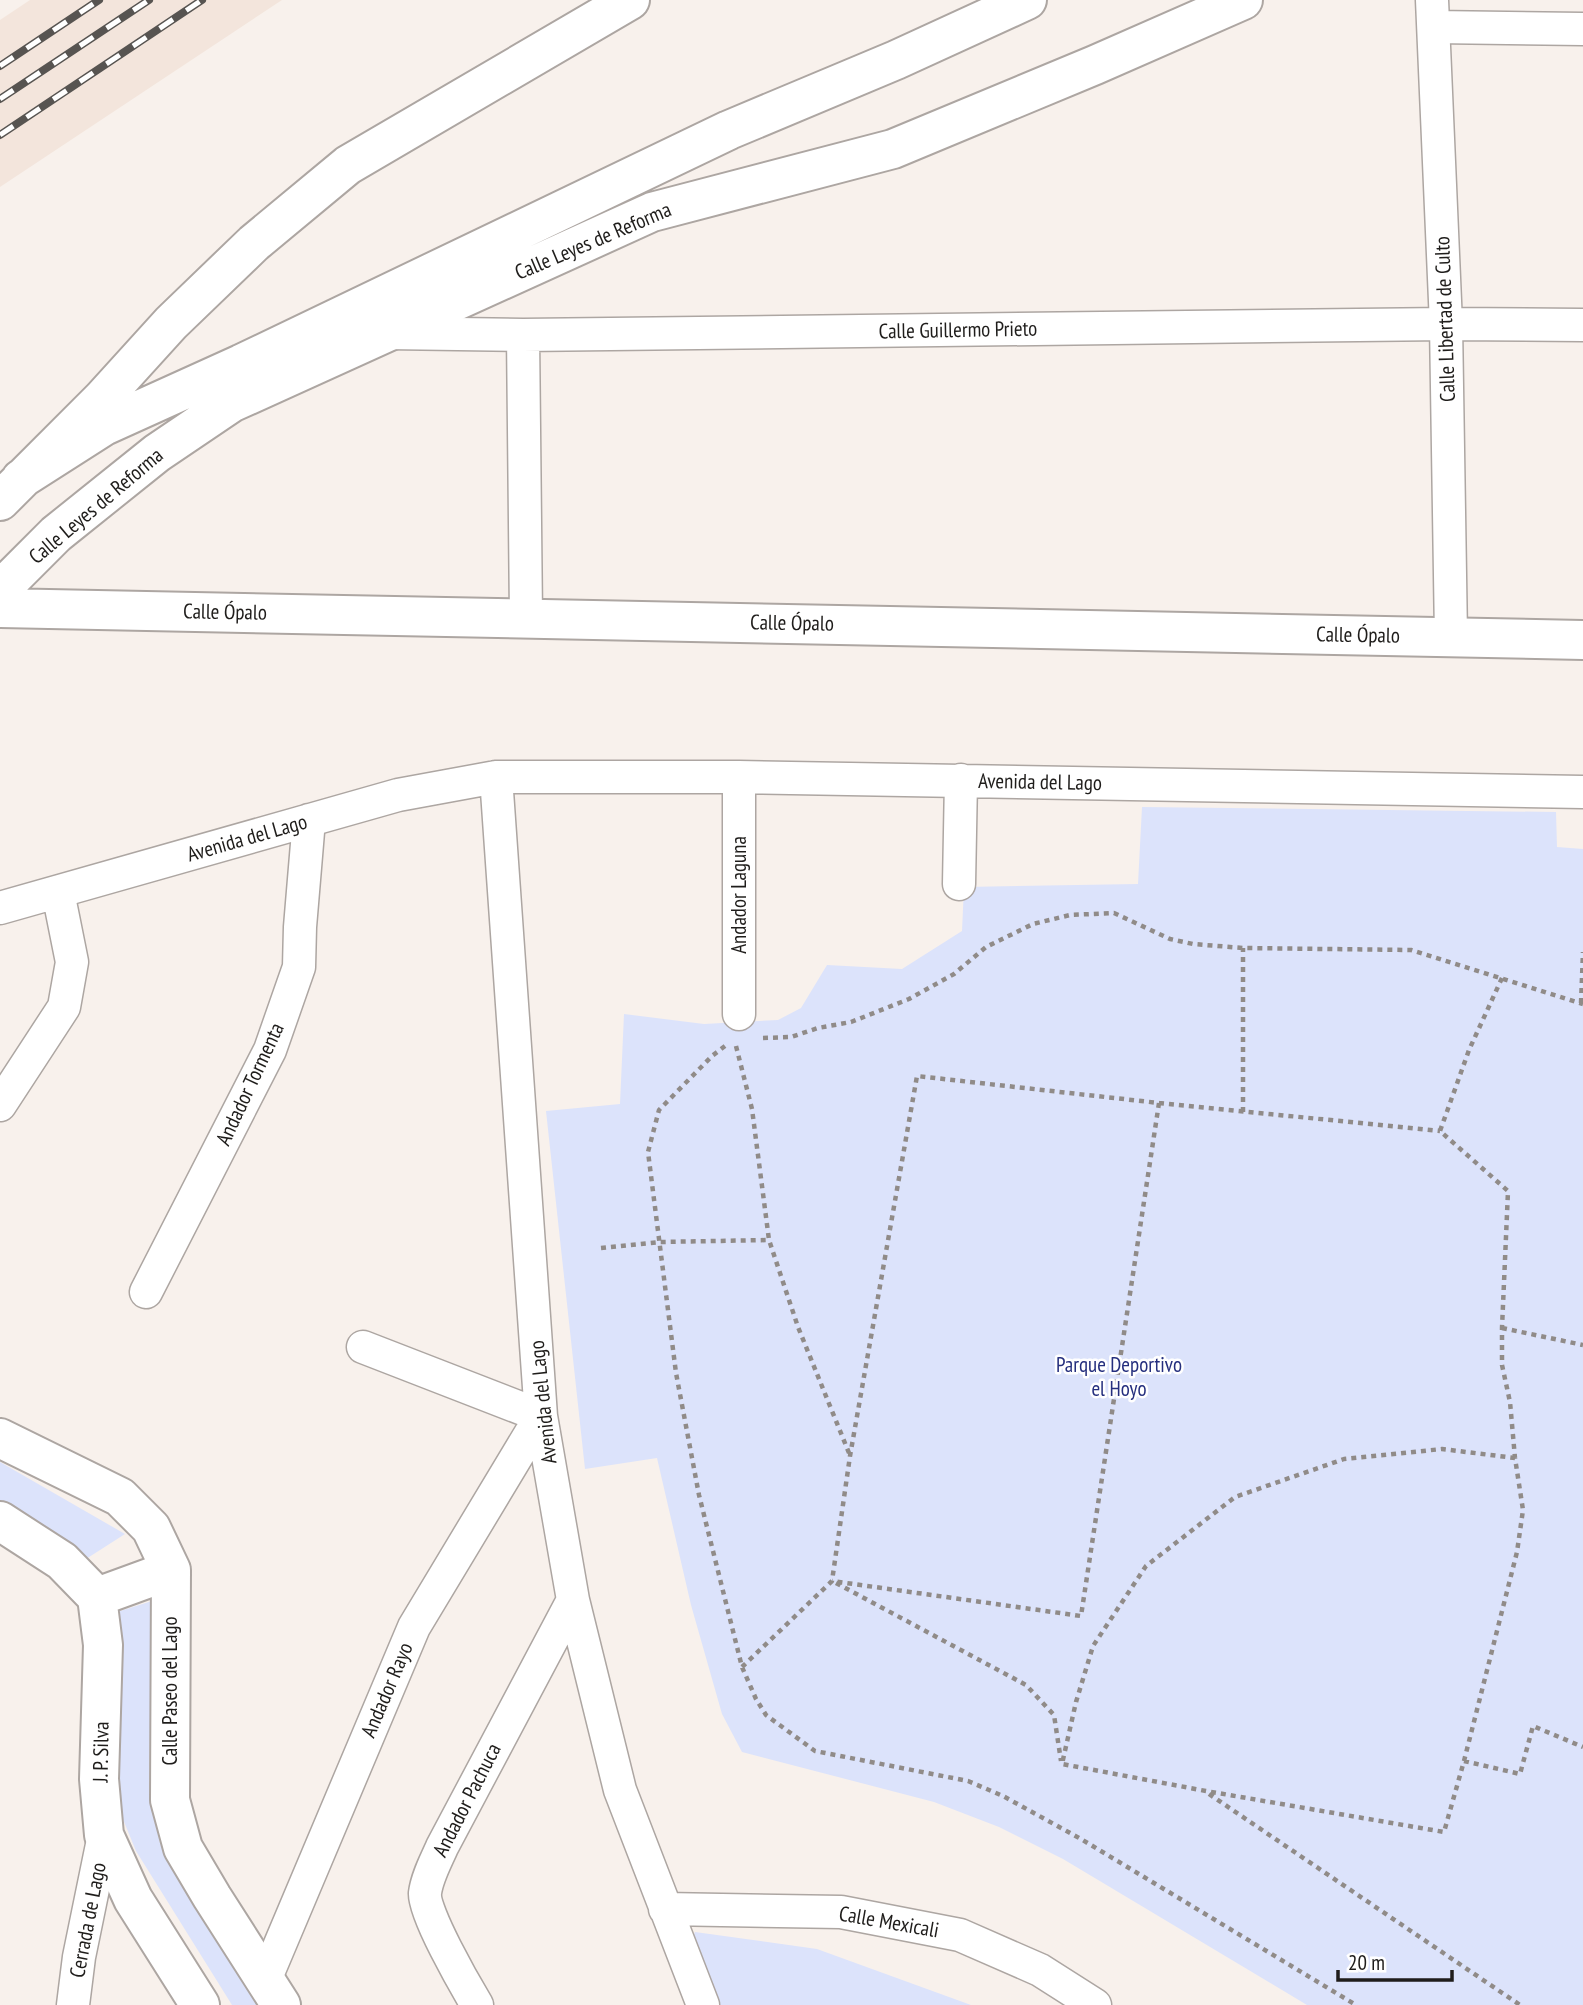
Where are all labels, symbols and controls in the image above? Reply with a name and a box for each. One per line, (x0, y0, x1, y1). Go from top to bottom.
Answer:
street label: Calle Leyes de Reforma (511, 195, 675, 286)
street label: Calle Libertad de Culto (1428, 236, 1461, 402)
street label: Calle Guillermo Prieto (878, 315, 1038, 344)
street label: Calle Leyes de Reforma (23, 442, 168, 570)
street label: Calle Ópalo (183, 597, 267, 626)
street label: Calle Ópalo (750, 608, 834, 637)
street label: Calle Ópalo (1316, 620, 1400, 649)
street label: Avenida del Lago (978, 767, 1102, 796)
street label: Avenida del Lago (184, 807, 310, 868)
street label: Andador Laguna (725, 836, 752, 954)
street label: Andador Tormenta (209, 1018, 290, 1149)
street label: Avenida del Lago (523, 1339, 562, 1465)
park label: Parque Deportivo el Hoyo (1056, 1351, 1182, 1402)
street label: Calle Paseo del Lago (156, 1616, 183, 1766)
street label: Andador Rayo (354, 1638, 419, 1741)
street label: J. P. Silva (86, 1721, 115, 1784)
street label: Andador Pachuca (426, 1738, 507, 1861)
street label: Cerrada de Lago (63, 1860, 112, 1980)
street label: Calle Mexicali (837, 1899, 941, 1944)
scale bar (1338, 1938, 1452, 1982)
text: 20 m (1348, 1949, 1385, 1976)

